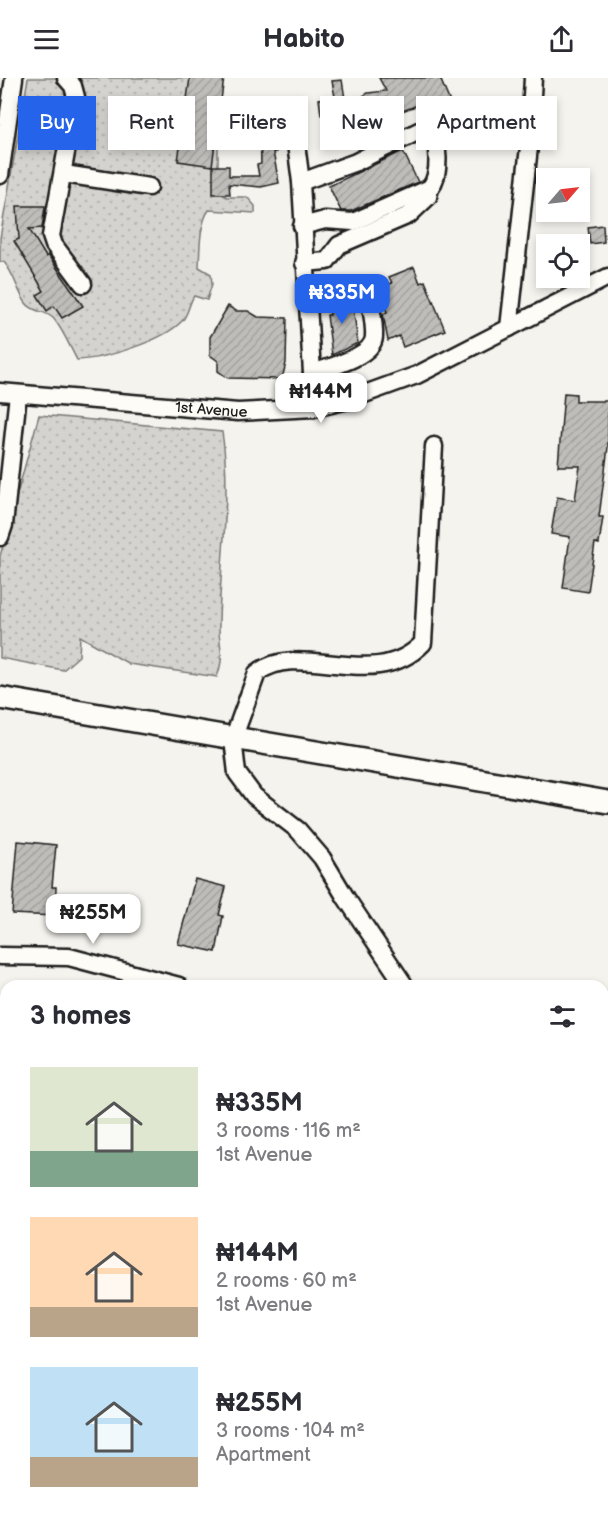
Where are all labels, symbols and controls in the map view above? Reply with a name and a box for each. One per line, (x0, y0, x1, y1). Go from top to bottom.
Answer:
icon: menu (30, 23, 63, 56)
text: Habito (263, 23, 345, 55)
icon: share (545, 23, 578, 56)
chip: Buy (18, 96, 96, 150)
chip: Rent (108, 96, 195, 150)
chip: Filters (207, 96, 308, 150)
chip: New (320, 96, 404, 150)
chip: Apartment (416, 96, 557, 150)
north arrow (536, 168, 590, 222)
map controls (536, 168, 590, 288)
button: locate (536, 234, 590, 288)
pin: ₦335M (300, 274, 384, 325)
text: ₦335M (309, 281, 375, 305)
pin: ₦144M (279, 373, 363, 424)
text: ₦144M (289, 380, 353, 404)
street label: 1st Avenue (174, 398, 248, 422)
pin: ₦255M (51, 894, 135, 945)
text: ₦255M (60, 901, 126, 925)
icon: filters (546, 1000, 579, 1033)
text: 3 homes (30, 1001, 131, 1032)
text: ₦335M (216, 1088, 303, 1119)
icon: home (78, 1091, 150, 1163)
text: 3 rooms · 116 m² (216, 1119, 361, 1143)
text: 1st Avenue (216, 1143, 312, 1167)
text: ₦144M (216, 1238, 299, 1269)
icon: home (78, 1241, 150, 1313)
text: 2 rooms · 60 m² (216, 1269, 357, 1293)
text: 1st Avenue (216, 1293, 312, 1317)
text: ₦255M (216, 1388, 303, 1419)
icon: home (78, 1391, 150, 1463)
text: 3 rooms · 104 m² (216, 1419, 365, 1443)
text: Apartment (216, 1443, 311, 1467)

